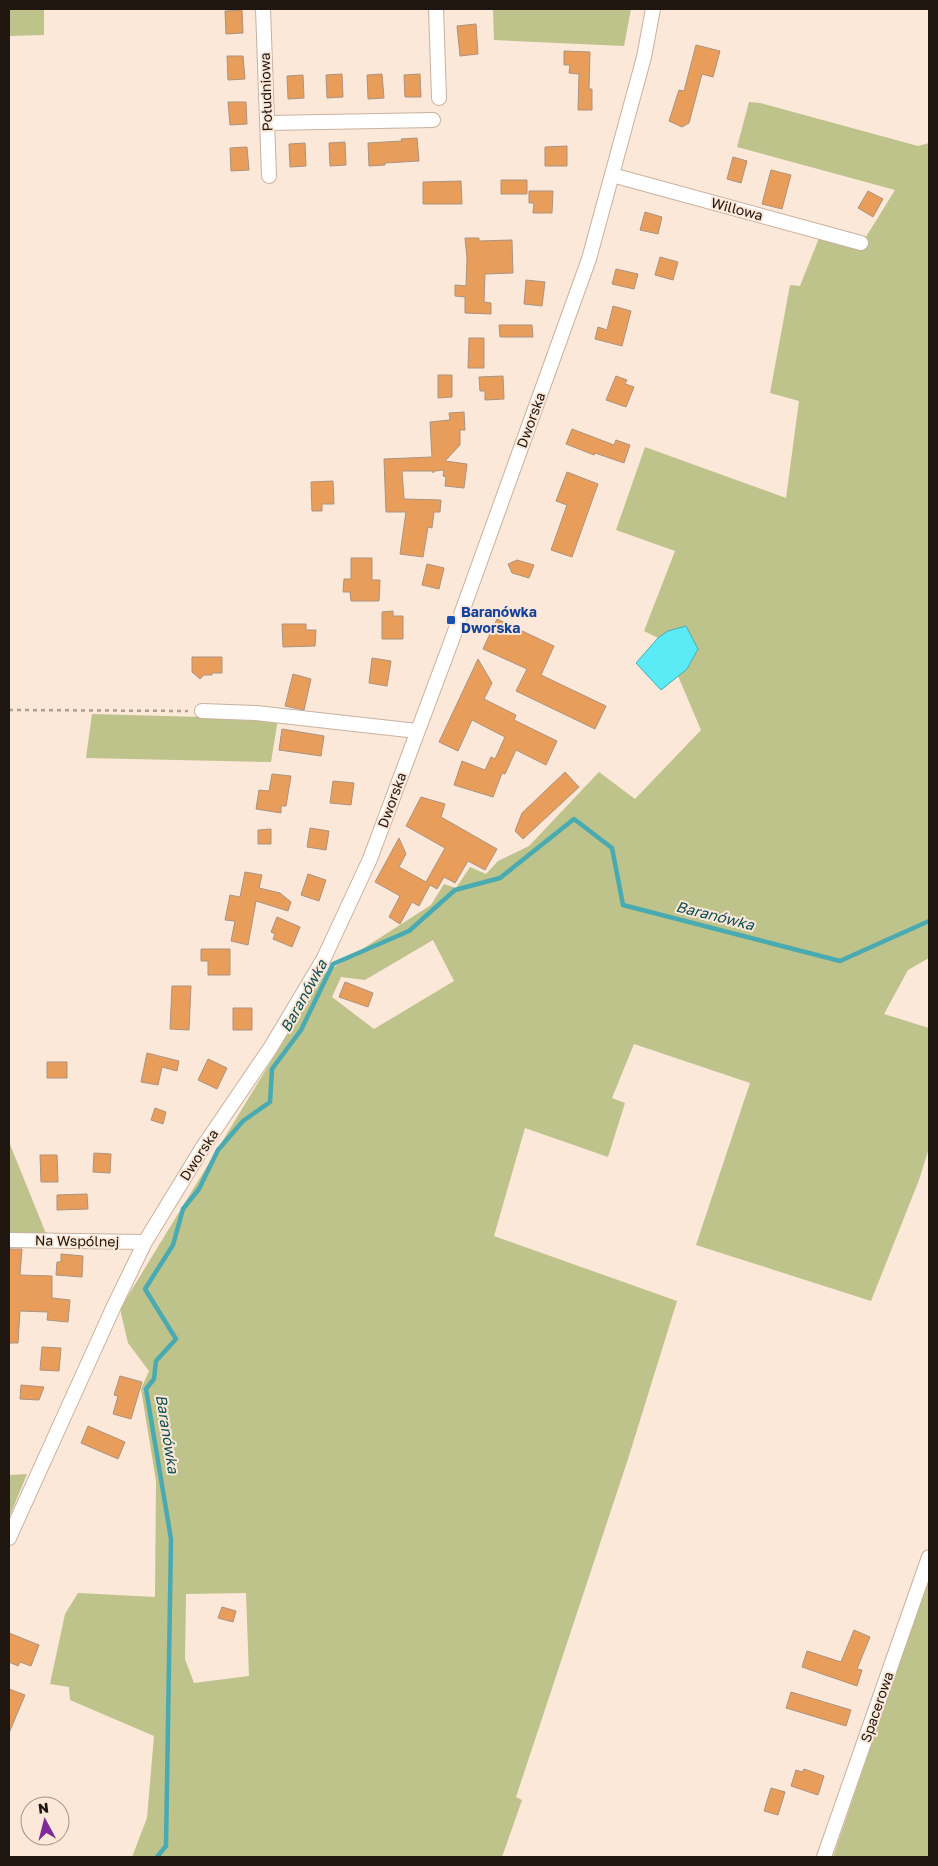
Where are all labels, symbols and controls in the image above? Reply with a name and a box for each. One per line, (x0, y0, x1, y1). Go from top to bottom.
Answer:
street label: Południowa (256, 52, 275, 132)
street label: Willowa (709, 193, 765, 224)
street label: Dworska (513, 390, 548, 450)
place label: Baranówka Dworska (461, 603, 537, 636)
marker: Baranówka Dworska (445, 614, 457, 626)
street label: Dworska (374, 770, 409, 830)
water label: Baranówka (674, 897, 757, 934)
water label: Baranówka (276, 956, 331, 1035)
street label: Dworska (176, 1126, 221, 1184)
street label: Na Wspólnej (35, 1231, 119, 1250)
water label: Baranówka (153, 1393, 183, 1475)
street label: Spacerowa (856, 1669, 897, 1744)
north arrow (20, 1796, 70, 1846)
text: N (37, 1799, 50, 1817)

